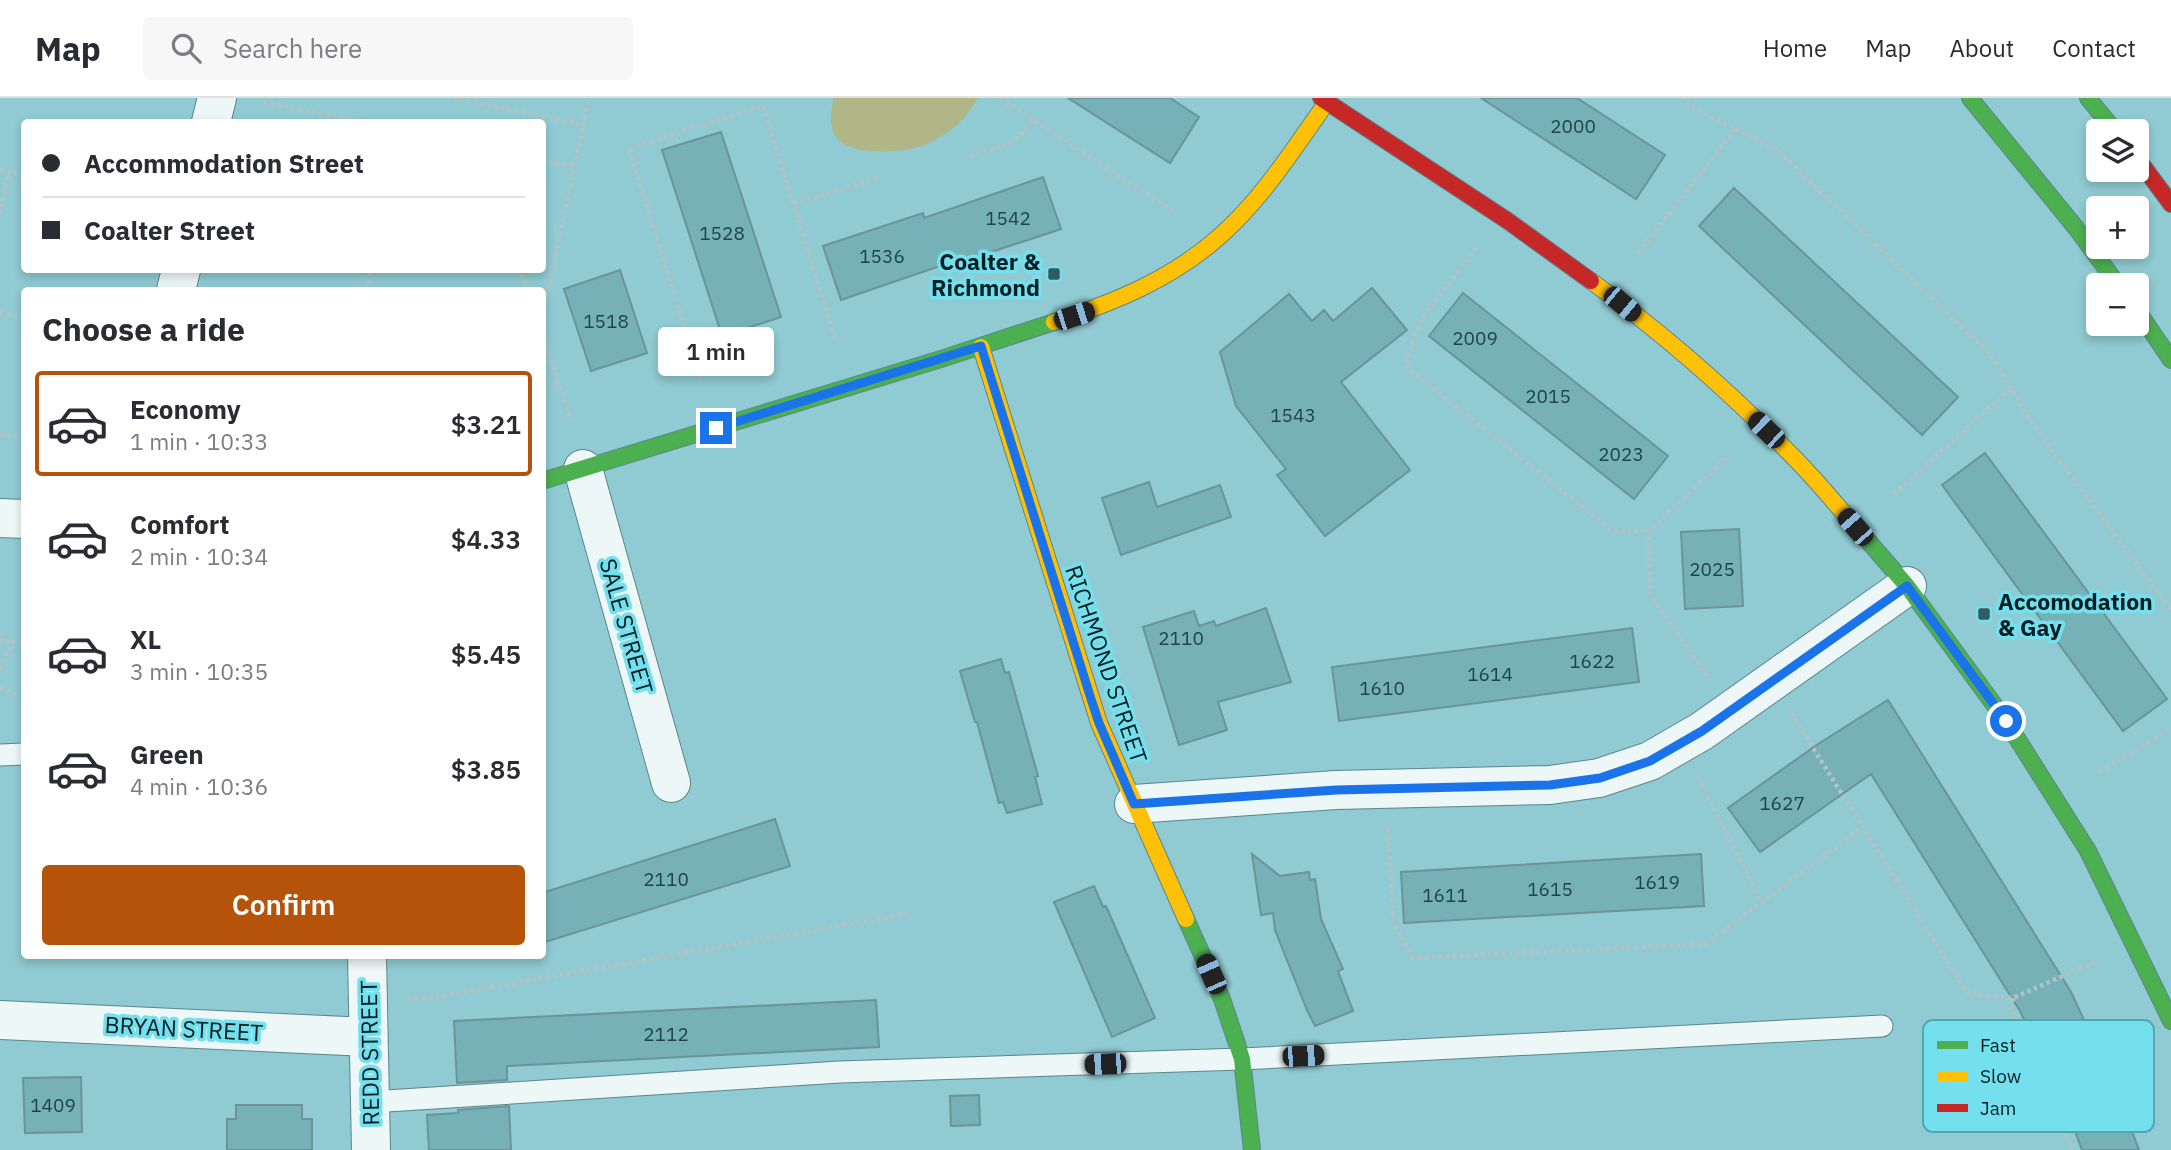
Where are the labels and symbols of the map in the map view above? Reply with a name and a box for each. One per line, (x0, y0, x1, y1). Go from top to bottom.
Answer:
house number: 2000 (1550, 114, 1596, 138)
house number: 1542 (985, 206, 1031, 230)
house number: 1528 (699, 221, 745, 245)
house number: 1536 (859, 244, 905, 268)
place label: Coalter & Richmond (931, 246, 1040, 302)
marker: Coalter & Richmond (1046, 266, 1062, 282)
car (1600, 282, 1645, 326)
car (1051, 300, 1098, 332)
house number: 1518 (583, 309, 629, 333)
house number: 2009 (1452, 326, 1498, 350)
callout: 1 min (658, 327, 774, 376)
house number: 2015 (1525, 384, 1571, 408)
house number: 1543 (1270, 403, 1316, 427)
car (1744, 408, 1789, 452)
route end (700, 412, 732, 444)
house number: 2023 (1598, 442, 1644, 466)
car (1834, 504, 1877, 550)
street label: SALE STREET (593, 555, 661, 697)
house number: 2025 (1689, 557, 1735, 581)
street label: RICHMOND STREET (1059, 561, 1155, 767)
place label: Accomodation & Gay (1998, 586, 2153, 642)
marker: Accomodation & Gay (1976, 606, 1992, 622)
house number: 2110 (1158, 626, 1204, 650)
house number: 1622 (1569, 649, 1615, 673)
house number: 1614 (1467, 662, 1513, 686)
house number: 1610 (1359, 676, 1405, 700)
route start (1990, 705, 2022, 737)
house number: 1627 (1759, 791, 1805, 815)
house number: 2110 (643, 867, 689, 891)
house number: 1619 (1634, 870, 1680, 894)
house number: 1615 (1527, 877, 1573, 901)
house number: 1611 (1422, 883, 1468, 907)
car (1193, 951, 1230, 997)
street label: REDD STREET (353, 980, 385, 1126)
street label: BRYAN STREET (104, 1009, 264, 1047)
legend (1923, 1020, 2154, 1132)
house number: 2112 (643, 1022, 689, 1046)
text: Fast (1980, 1033, 2016, 1057)
car (1282, 1044, 1325, 1068)
car (1084, 1053, 1127, 1075)
text: Slow (1980, 1064, 2021, 1088)
house number: 1409 (30, 1093, 76, 1117)
text: Jam (1980, 1096, 2016, 1120)

